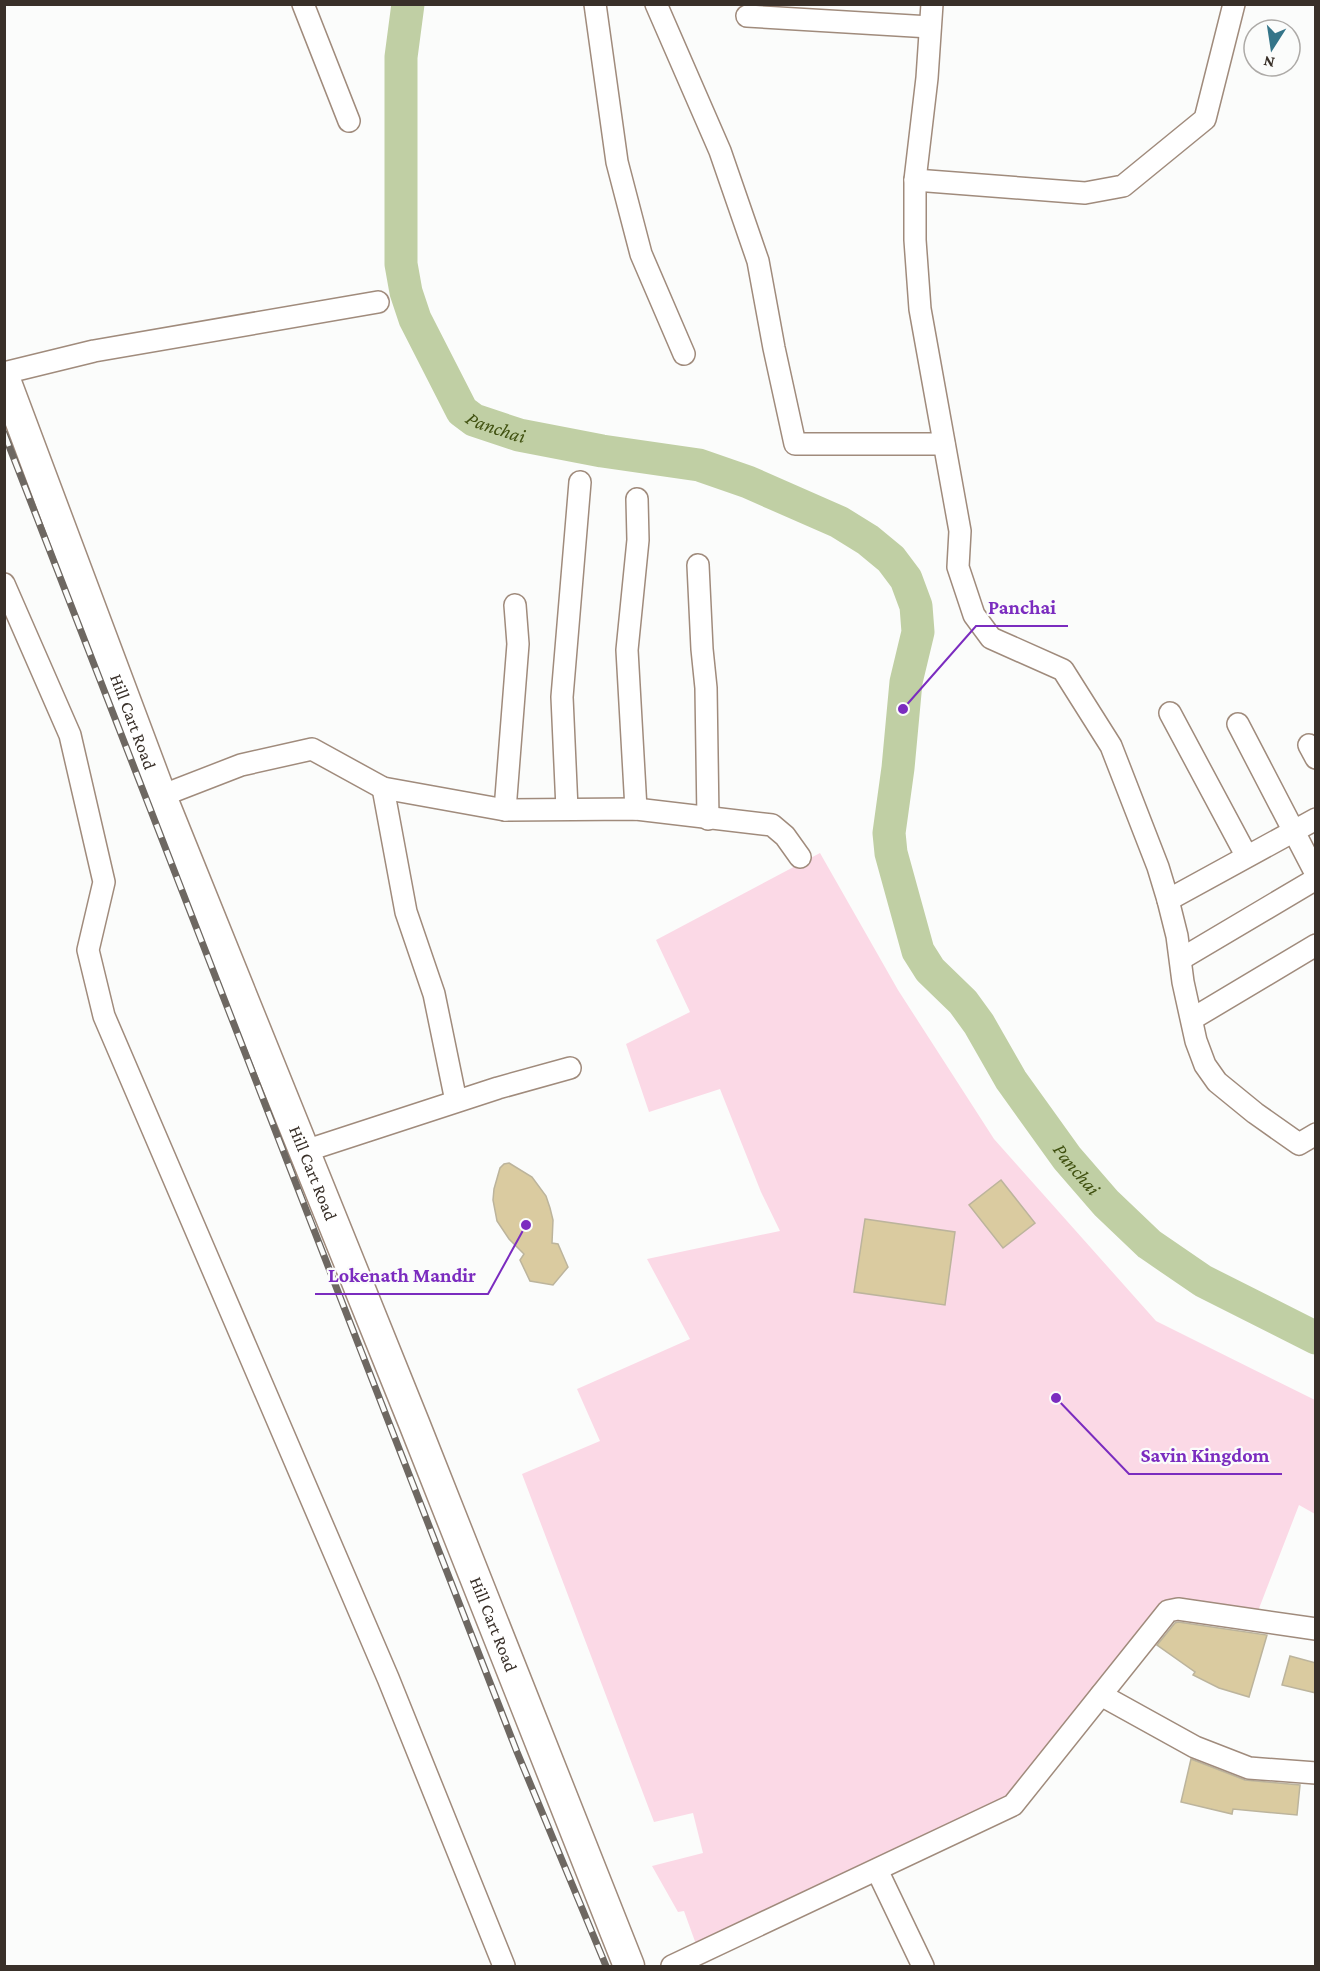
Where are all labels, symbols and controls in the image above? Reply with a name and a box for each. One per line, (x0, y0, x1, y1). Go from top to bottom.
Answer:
north arrow (1242, 18, 1302, 78)
text: N (1262, 53, 1276, 72)
water label: Panchai (462, 407, 528, 447)
callout: Panchai (976, 588, 1068, 626)
text: Panchai (988, 596, 1056, 618)
street label: Hill Cart Road (106, 671, 160, 773)
street label: Hill Cart Road (285, 1123, 341, 1224)
water label: Panchai (1049, 1139, 1105, 1200)
callout: Lokenath Mandir (315, 1256, 488, 1294)
text: Lokenath Mandir (328, 1264, 476, 1286)
callout: Savin Kingdom (1129, 1436, 1282, 1474)
text: Savin Kingdom (1141, 1444, 1270, 1466)
street label: Hill Cart Road (466, 1574, 522, 1675)

